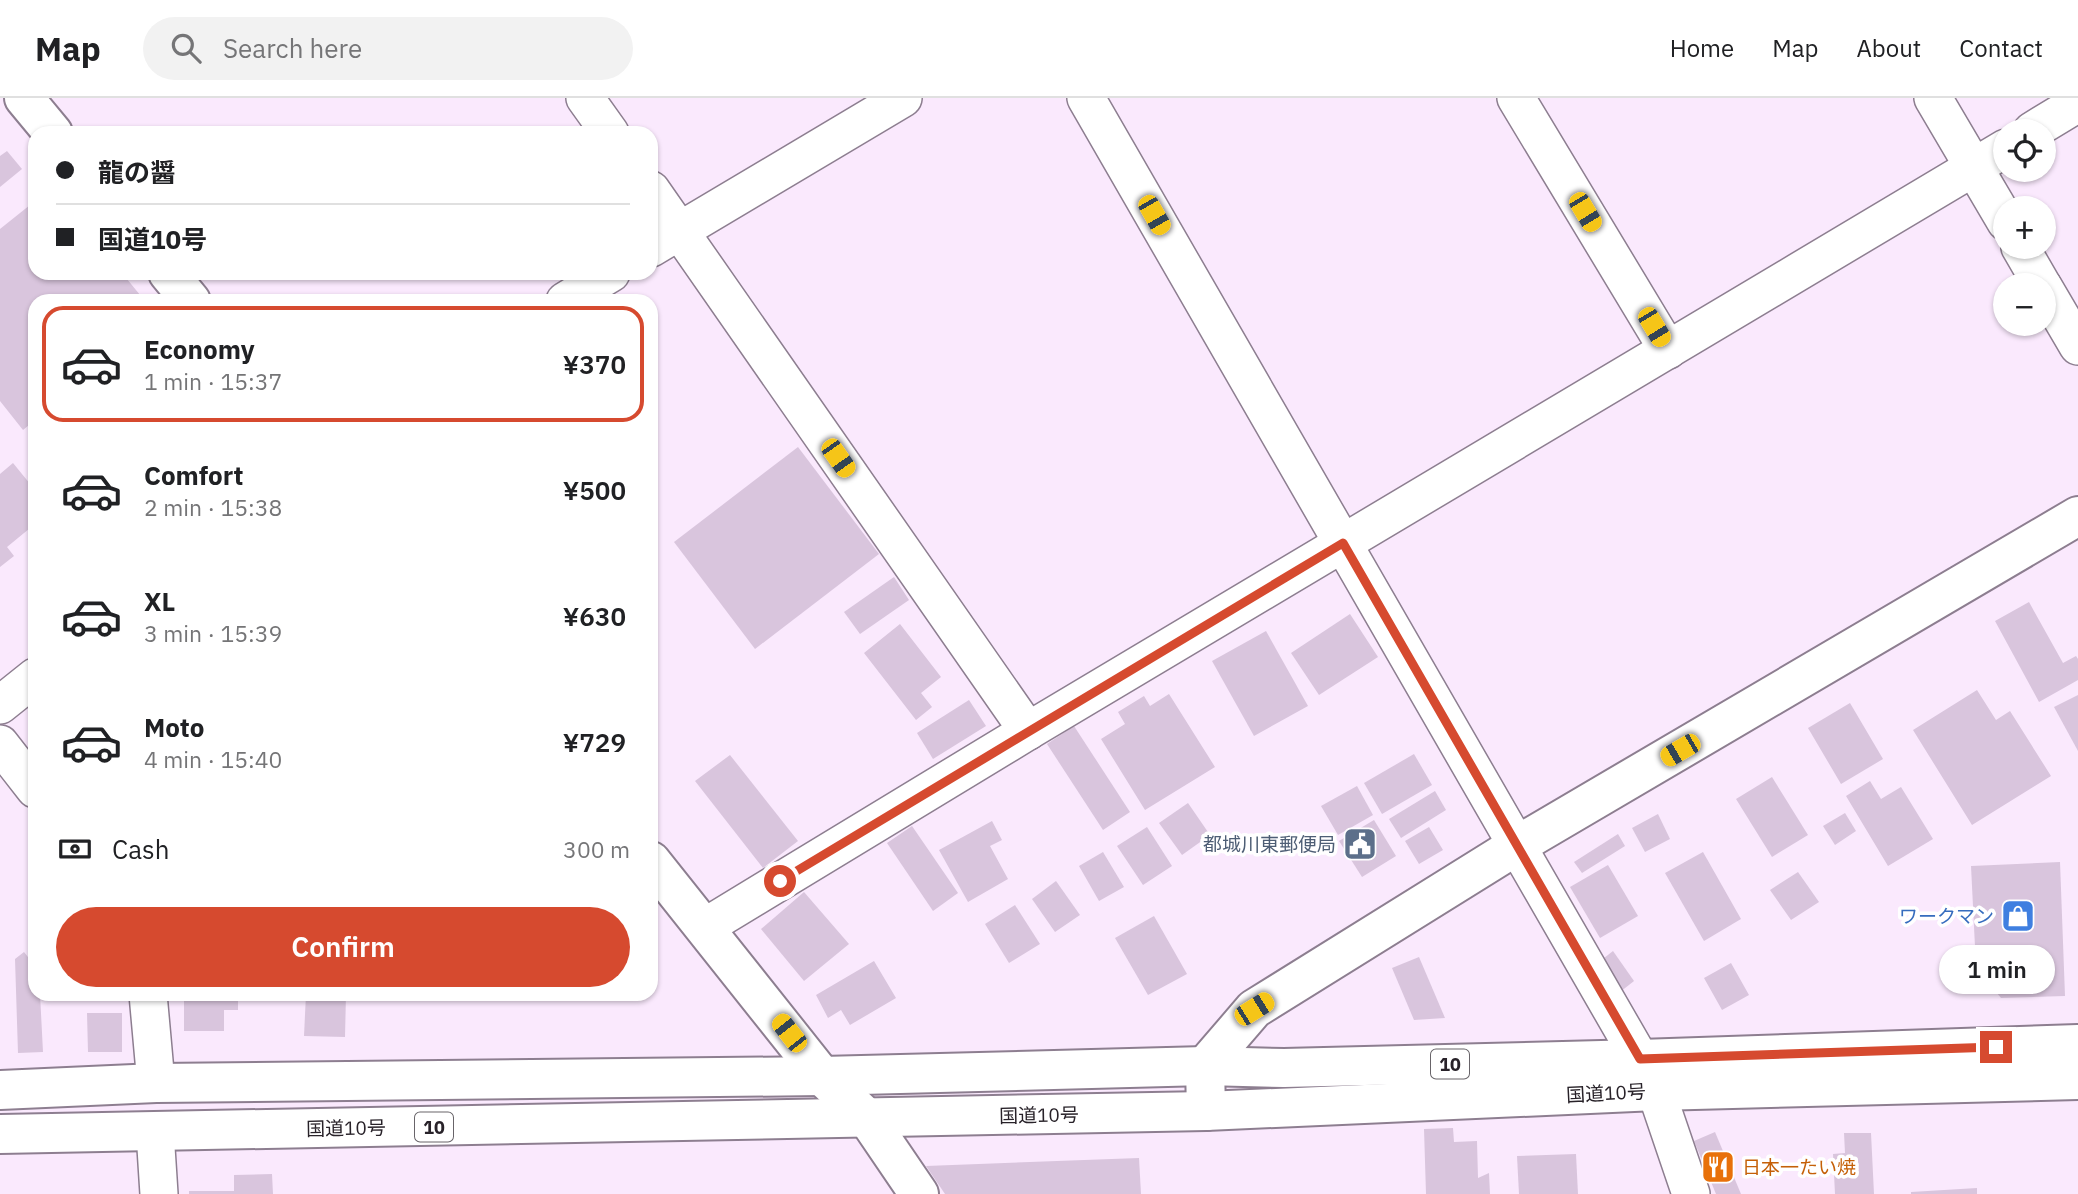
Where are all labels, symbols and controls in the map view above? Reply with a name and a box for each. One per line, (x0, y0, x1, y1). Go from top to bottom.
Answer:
search box (143, 17, 633, 80)
text: Map (35, 27, 101, 70)
icon: search (167, 29, 205, 67)
text: Search here (223, 31, 362, 65)
text: Home (1670, 32, 1734, 64)
text: Map (1772, 32, 1818, 64)
text: About (1856, 32, 1921, 64)
text: Contact (1959, 32, 2043, 64)
map controls (1993, 119, 2056, 336)
button: locate (1993, 119, 2056, 182)
text: 龍の醤 (98, 155, 176, 189)
car (1566, 189, 1605, 235)
car (1135, 192, 1174, 238)
button: + (1993, 196, 2056, 259)
text: 国道10号 (98, 222, 207, 256)
button: − (1993, 273, 2056, 336)
car (1635, 304, 1674, 350)
text: Economy (144, 332, 255, 366)
icon: car (60, 333, 123, 396)
text: ¥370 (563, 347, 626, 381)
text: 1 min · 15:37 (144, 366, 282, 396)
car (818, 435, 859, 481)
text: Comfort (144, 458, 243, 492)
icon: car (60, 459, 123, 522)
text: ¥500 (563, 473, 626, 507)
text: 2 min · 15:38 (144, 492, 282, 522)
text: XL (144, 584, 175, 618)
icon: car (60, 585, 123, 648)
text: ¥630 (563, 599, 626, 633)
text: 3 min · 15:39 (144, 618, 282, 648)
text: Moto (144, 710, 204, 744)
icon: car (60, 711, 123, 774)
text: ¥729 (563, 725, 626, 759)
car (1657, 730, 1704, 770)
text: 4 min · 15:40 (144, 744, 282, 774)
public building icon: 都城川東郵便局 (1341, 825, 1379, 863)
icon: cash (56, 830, 94, 868)
text: Cash (112, 832, 169, 866)
place label: 都城川東郵便局 (1203, 832, 1336, 856)
text: 300 m (563, 834, 630, 864)
route start (764, 865, 796, 897)
shop icon: ワークマン (1999, 897, 2037, 935)
place label: ワークマン (1899, 904, 1994, 928)
button: Confirm (56, 907, 630, 987)
callout: 1 min (1938, 946, 2054, 995)
text: 1 min (1967, 954, 2027, 984)
car (1231, 989, 1278, 1029)
car (768, 1010, 811, 1056)
route end (1980, 1031, 2012, 1063)
road number: 10 (1431, 1049, 1469, 1079)
street label: 国道10号 (1566, 1079, 1646, 1107)
street label: 国道10号 (999, 1102, 1079, 1128)
road number: 10 (415, 1112, 453, 1142)
street label: 国道10号 (306, 1115, 386, 1141)
restaurant icon: 日本一たい焼 (1699, 1148, 1737, 1186)
place label: 日本一たい焼 (1742, 1155, 1856, 1179)

